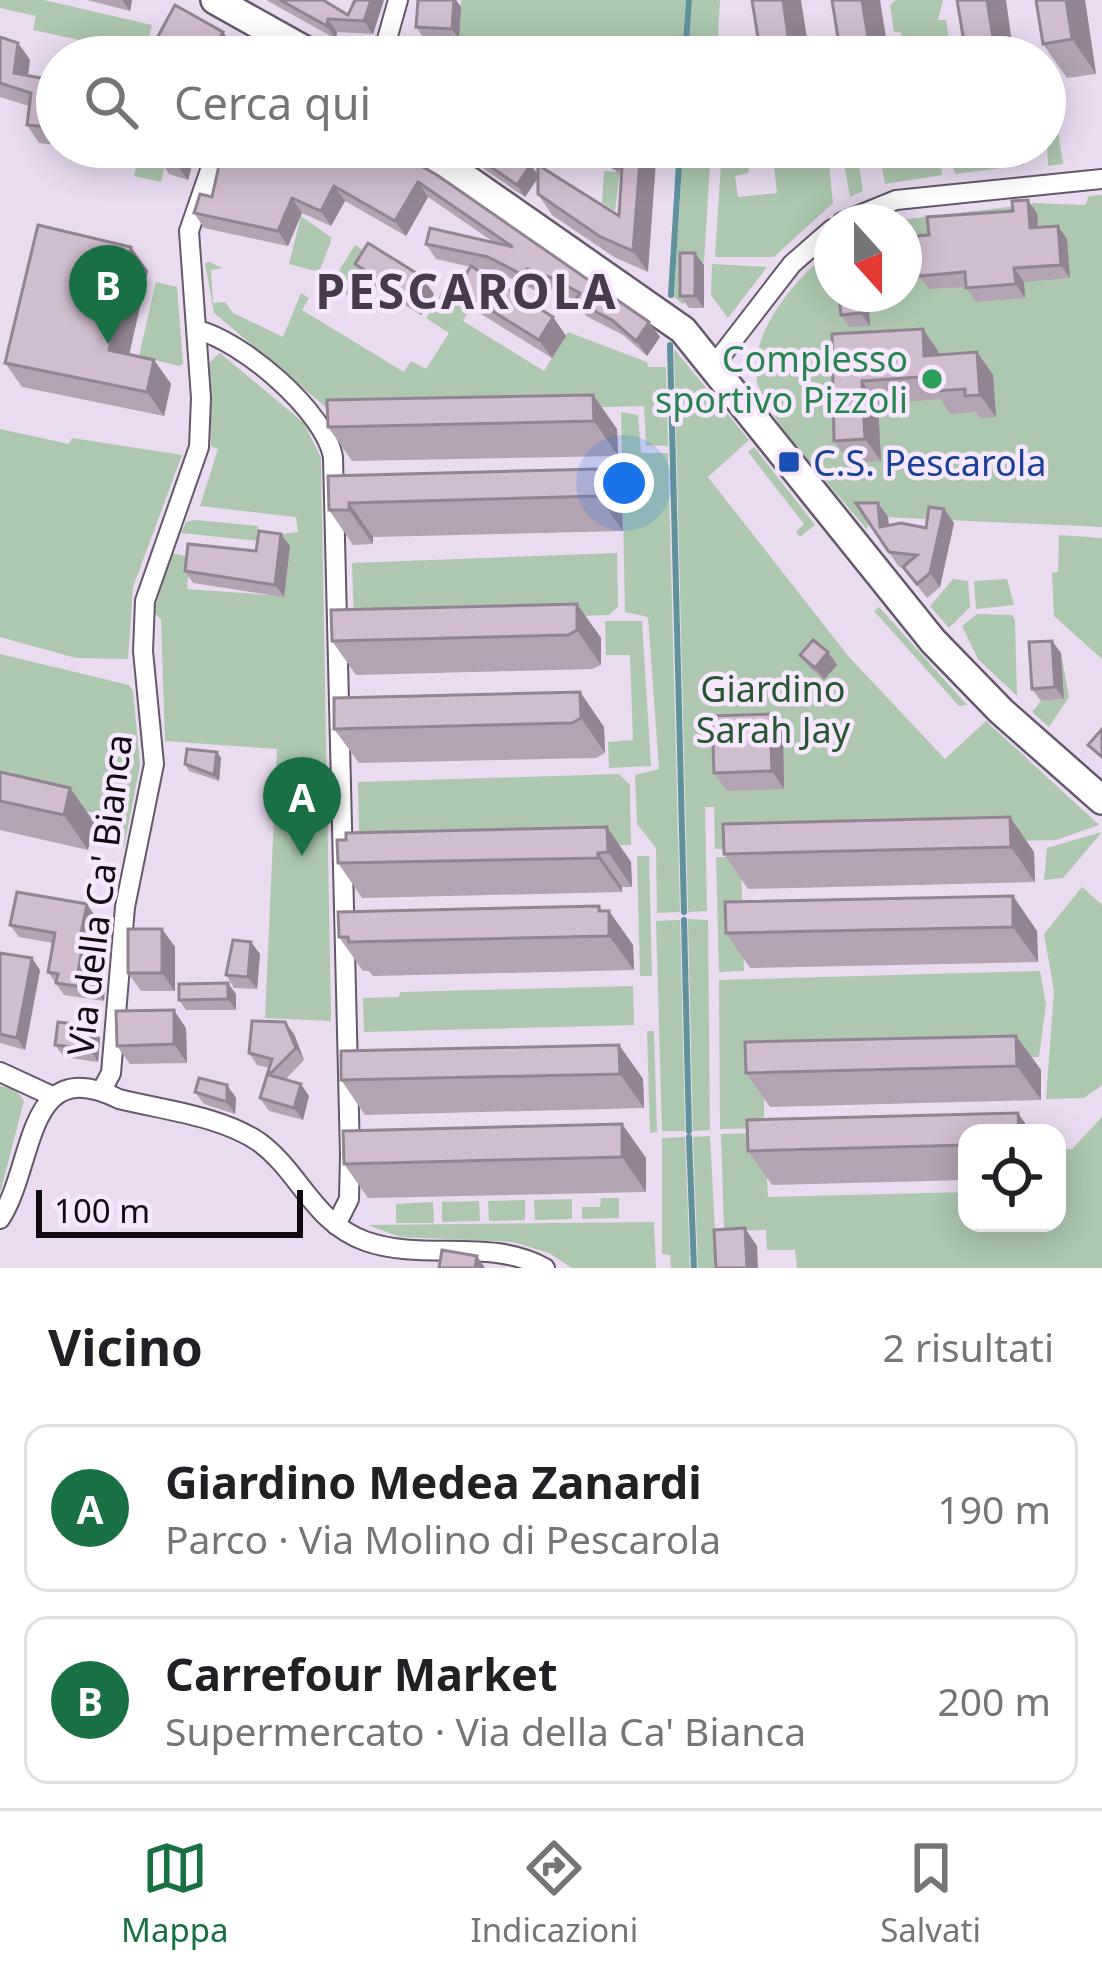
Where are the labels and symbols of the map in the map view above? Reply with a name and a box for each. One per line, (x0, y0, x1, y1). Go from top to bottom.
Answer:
north arrow (814, 204, 922, 312)
pin: B (69, 245, 147, 344)
district label: PESCAROLA (315, 258, 619, 323)
place label: Complesso sportivo Pizzoli (655, 334, 908, 424)
marker: Complesso sportivo Pizzoli (919, 366, 945, 392)
place label: C.S. Pescarola (813, 438, 1046, 487)
marker: C.S. Pescarola (776, 449, 802, 475)
your location (594, 453, 654, 513)
park label: Giardino Sarah Jay (696, 664, 851, 754)
street label: Via della Ca' Bianca (55, 731, 143, 1059)
pin: A (263, 757, 341, 856)
scale bar (36, 1184, 303, 1237)

